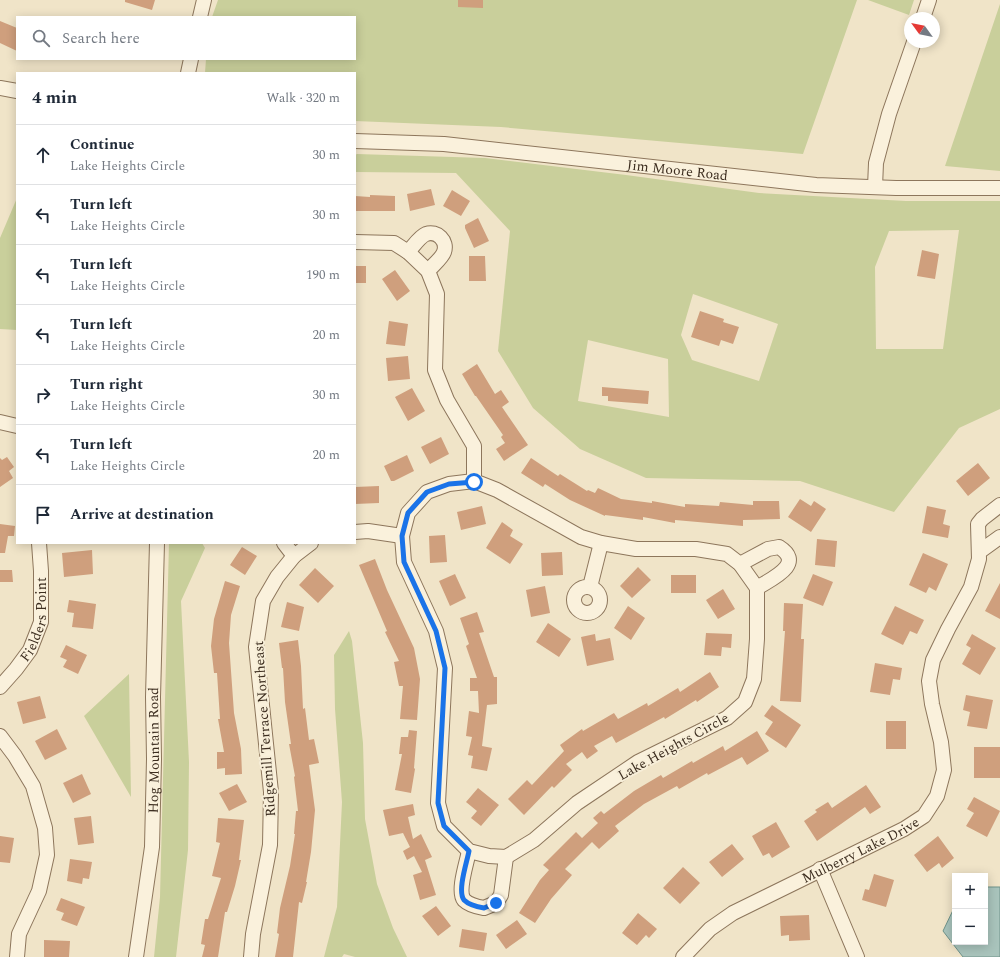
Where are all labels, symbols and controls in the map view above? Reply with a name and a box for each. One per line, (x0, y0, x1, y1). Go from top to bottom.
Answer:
north arrow (904, 12, 940, 48)
search box (16, 16, 356, 60)
icon: search (30, 27, 52, 49)
text: Search here (62, 27, 140, 50)
text: 4 min (32, 85, 77, 111)
text: Walk · 320 m (266, 88, 340, 108)
text: Continue (70, 133, 135, 156)
icon: ahead (32, 144, 54, 166)
text: 30 m (313, 145, 340, 165)
street label: Jim Moore Road (626, 154, 729, 186)
text: Lake Heights Circle (70, 156, 185, 176)
text: Turn left (70, 193, 132, 216)
icon: left (32, 204, 54, 226)
text: 30 m (313, 205, 340, 225)
text: Lake Heights Circle (70, 216, 185, 236)
text: Turn left (70, 253, 132, 276)
icon: left (32, 264, 54, 286)
text: 190 m (306, 265, 340, 285)
text: Lake Heights Circle (70, 276, 185, 296)
text: Turn left (70, 313, 132, 336)
icon: left (32, 324, 54, 346)
text: 20 m (313, 325, 340, 345)
text: Lake Heights Circle (70, 336, 185, 356)
text: Turn right (70, 373, 143, 396)
icon: right (32, 384, 54, 406)
text: 30 m (313, 385, 340, 405)
text: Lake Heights Circle (70, 396, 185, 416)
text: Turn left (70, 433, 132, 456)
icon: left (32, 444, 54, 466)
text: 20 m (313, 445, 340, 465)
text: Lake Heights Circle (70, 456, 185, 476)
route start (465, 473, 483, 491)
text: Arrive at destination (70, 503, 214, 526)
icon: arrive (32, 504, 54, 526)
street label: Fielders Point (15, 577, 52, 666)
street label: Ridgemill Terrace Northeast (248, 640, 281, 818)
street label: Hog Mountain Road (143, 686, 165, 814)
street label: Lake Heights Circle (614, 707, 733, 786)
street label: Mulberry Lake Drive (798, 812, 924, 889)
map controls (952, 873, 988, 945)
button: + (952, 873, 988, 909)
route end (487, 894, 505, 912)
button: − (952, 909, 988, 945)

